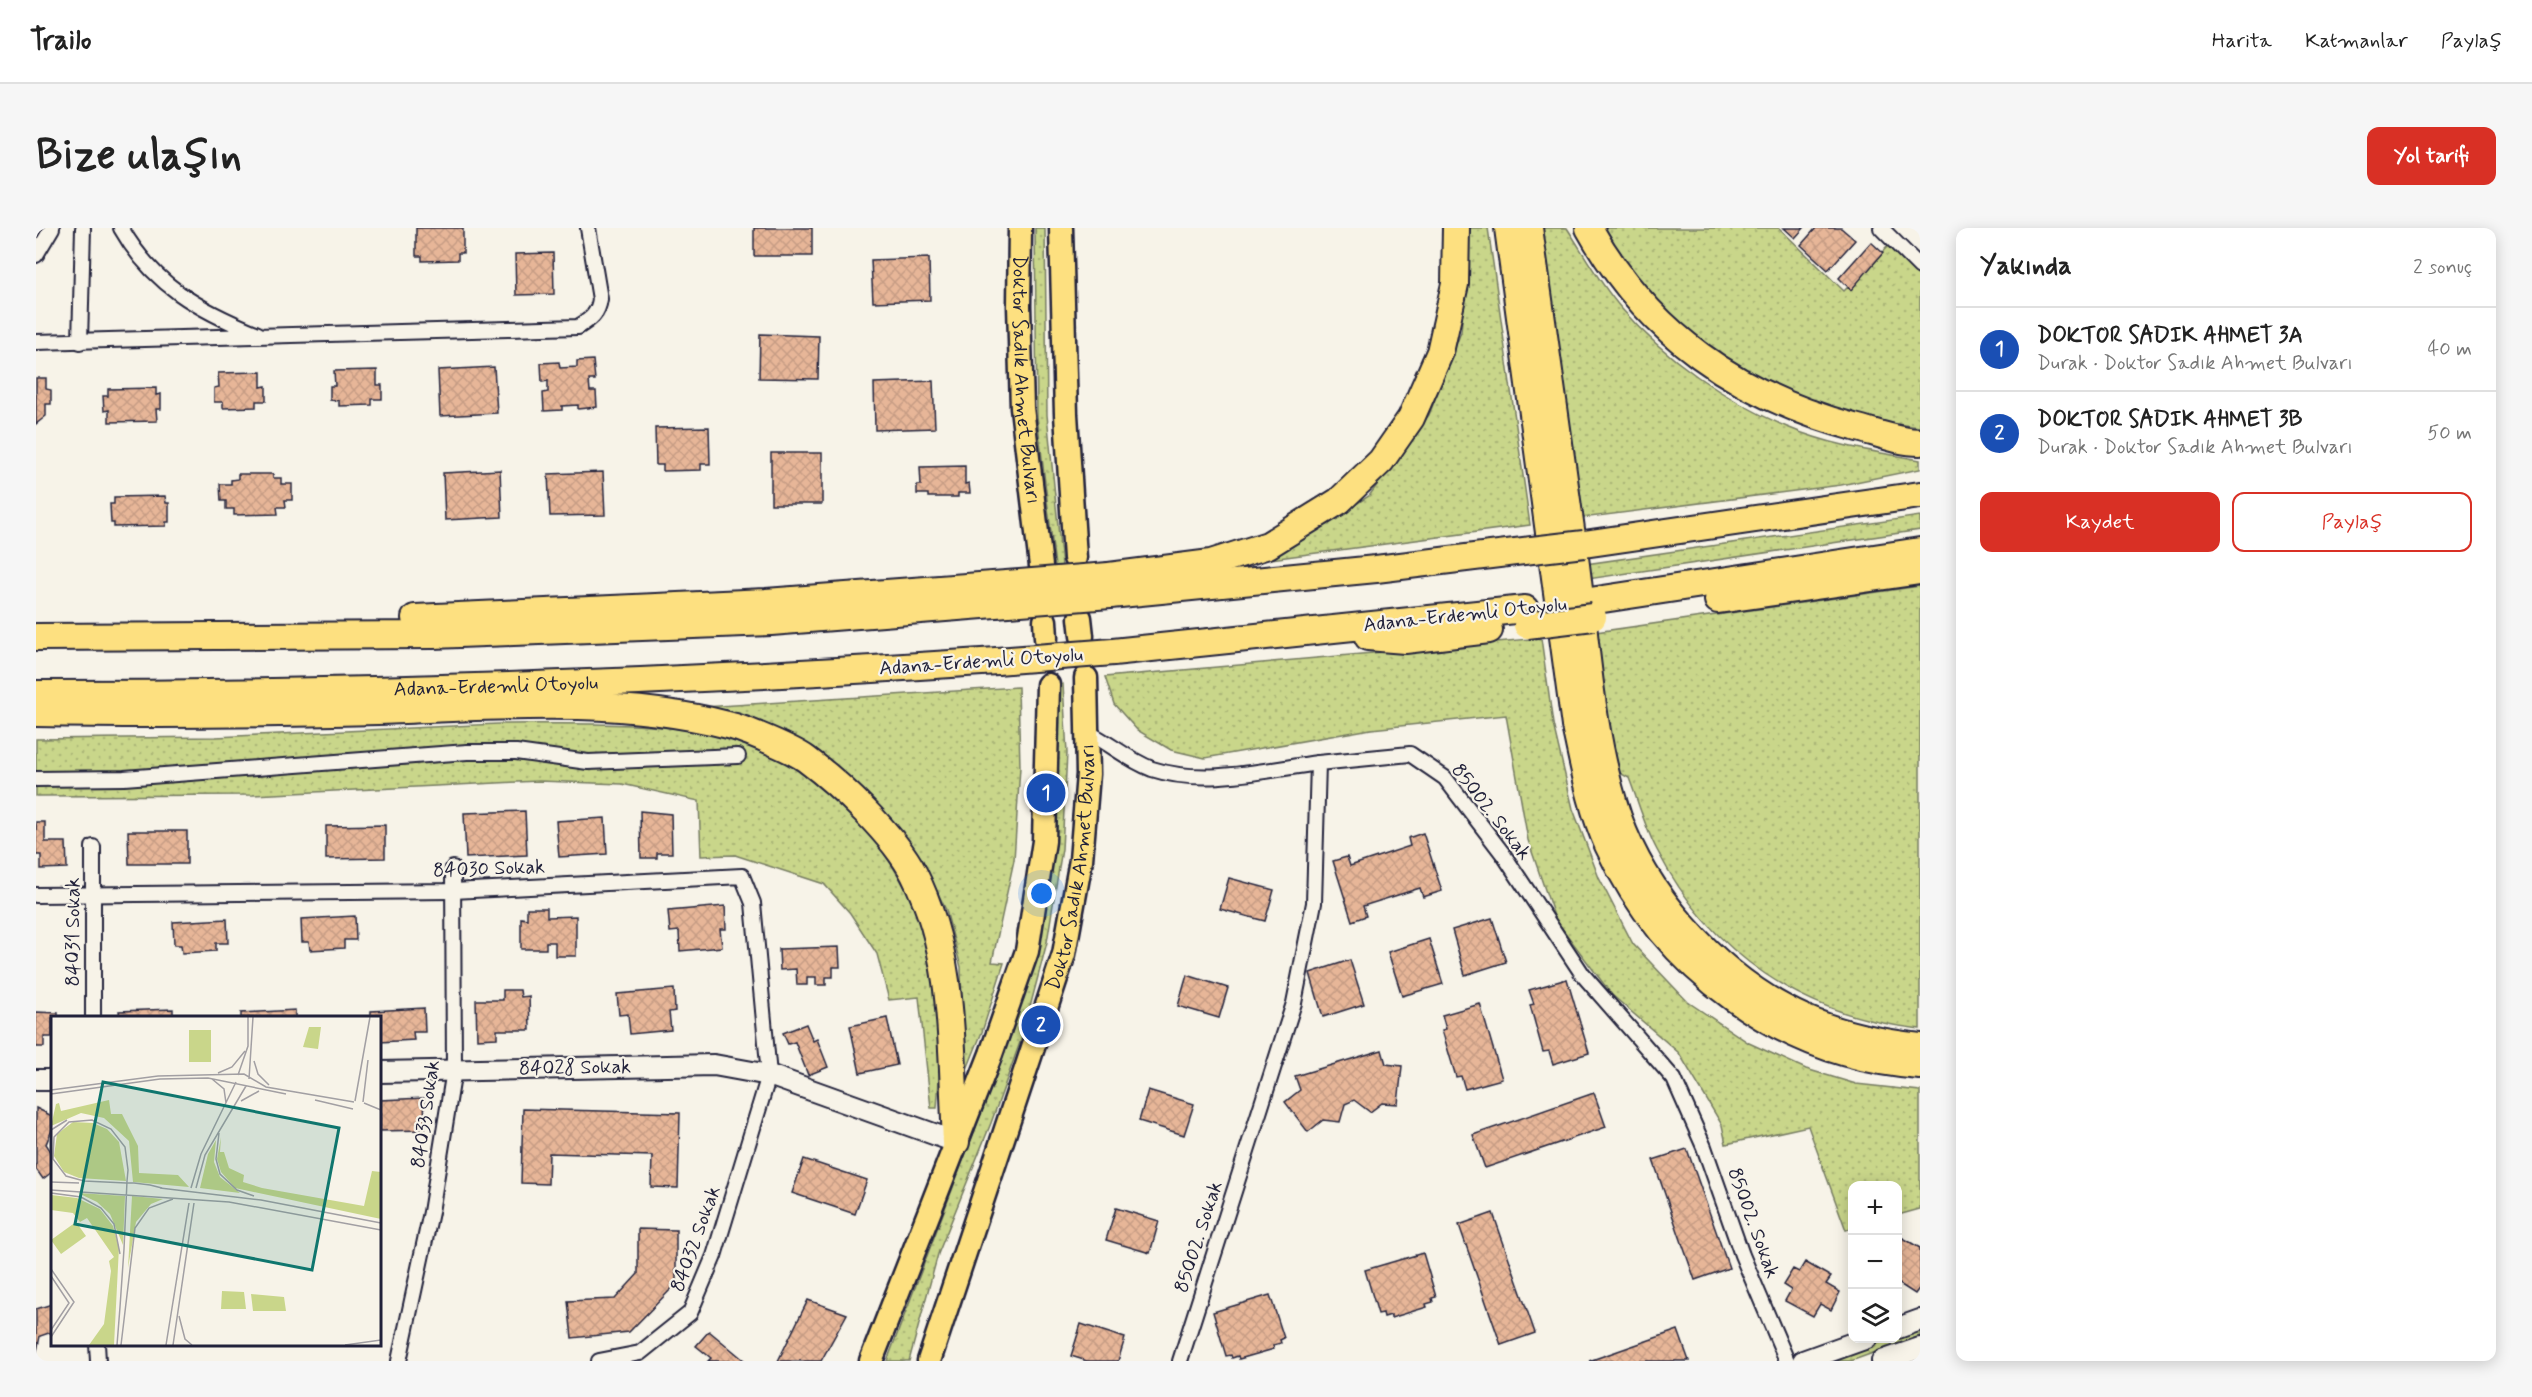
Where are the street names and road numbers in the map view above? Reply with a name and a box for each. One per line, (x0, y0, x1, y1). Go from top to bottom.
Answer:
street label: Doktor Sadık Ahmet Bulvarı (1005, 255, 1047, 506)
street label: Adana-Erdemli Otoyolu (1362, 591, 1568, 639)
street label: Adana-Erdemli Otoyolu (878, 641, 1084, 683)
street label: Adana-Erdemli Otoyolu (393, 669, 599, 703)
street label: Doktor Sadık Ahmet Bulvarı (1039, 744, 1102, 994)
street label: 85002. Sokak (1445, 758, 1537, 866)
street label: 84030 Sokak (433, 854, 545, 884)
street label: 84031 Sokak (60, 877, 87, 987)
street label: 84028 Sokak (519, 1054, 631, 1082)
street label: 84033 Sokak (405, 1058, 447, 1170)
street label: 85002. Sokak (1720, 1164, 1786, 1282)
street label: 85002. Sokak (1168, 1178, 1230, 1296)
street label: 84032 Sokak (664, 1182, 728, 1296)

